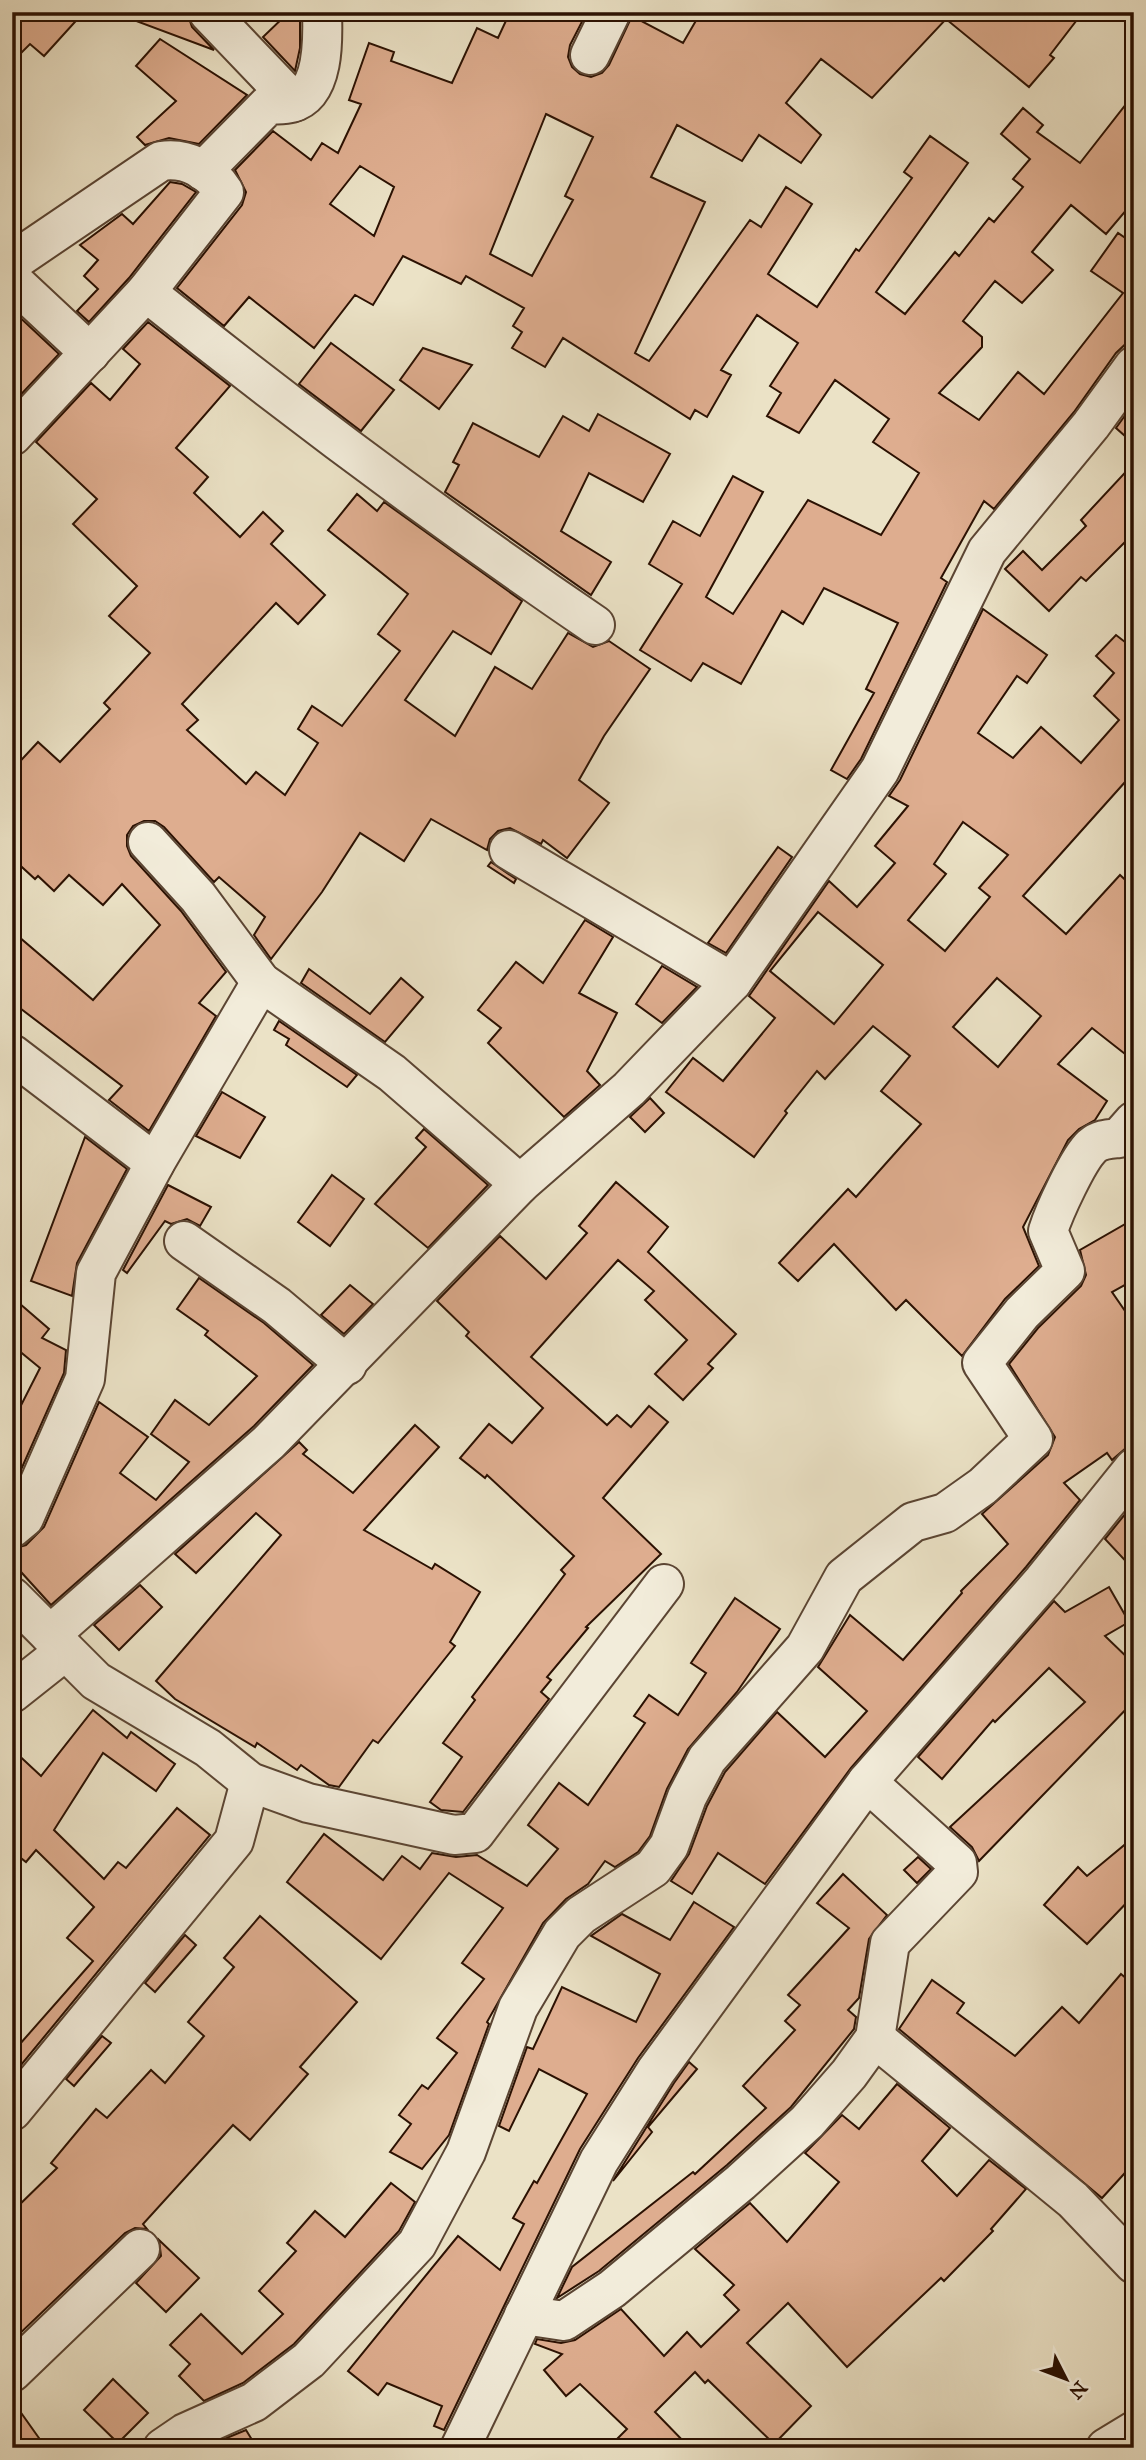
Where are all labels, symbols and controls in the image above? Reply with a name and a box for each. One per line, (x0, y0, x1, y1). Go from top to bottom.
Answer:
north arrow (1030, 2344, 1100, 2414)
text: N (1064, 2376, 1092, 2404)

